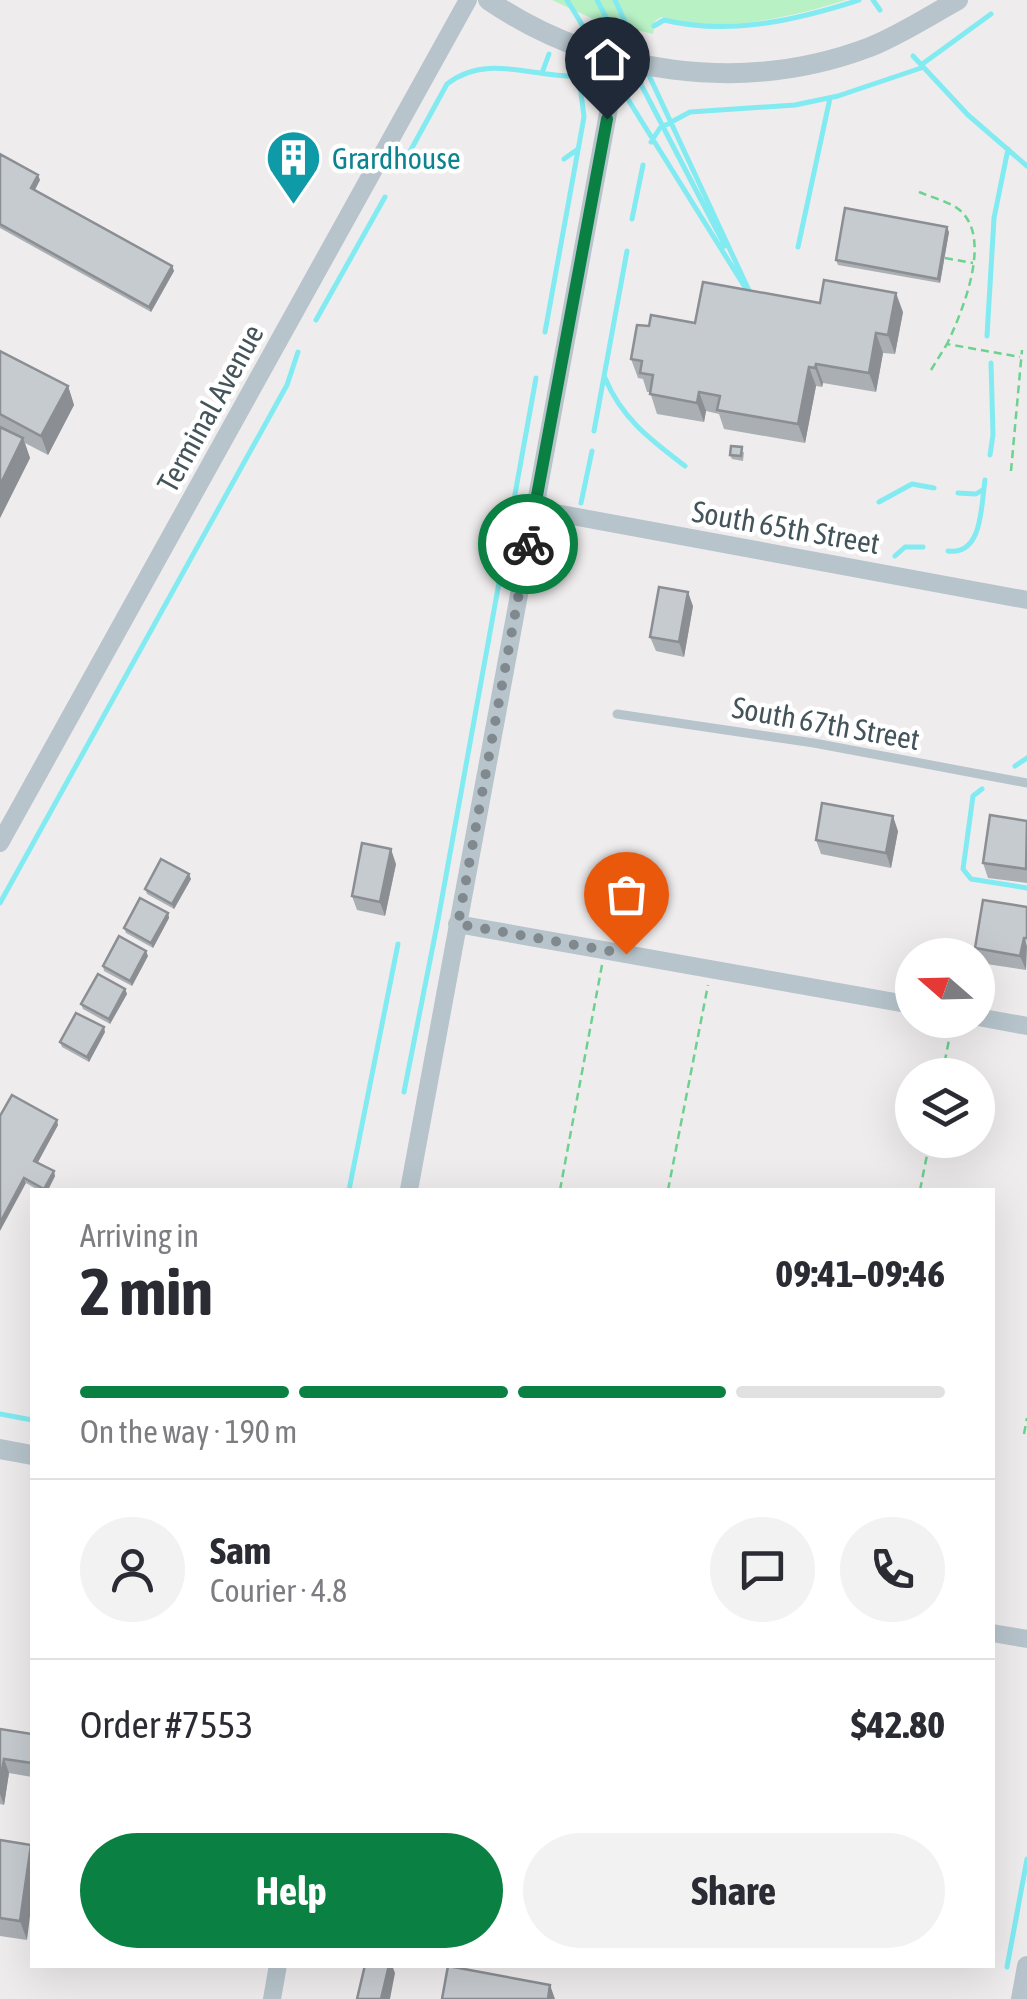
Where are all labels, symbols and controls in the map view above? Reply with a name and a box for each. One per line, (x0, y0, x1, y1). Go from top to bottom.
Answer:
pin (565, 17, 650, 120)
icon: home (580, 32, 635, 87)
building icon: Grardhouse (263, 128, 323, 207)
place label: Grardhouse (332, 141, 461, 175)
street label: Terminal Avenue (150, 318, 270, 498)
courier (478, 494, 578, 594)
street label: South 65th Street (690, 494, 882, 560)
icon: bike (501, 517, 556, 572)
street label: South 67th Street (730, 690, 922, 756)
pin (584, 852, 669, 955)
icon: bag (599, 867, 654, 922)
north arrow (895, 938, 995, 1038)
map controls (895, 938, 995, 1158)
button: layers (895, 1058, 995, 1158)
text: Arriving in (80, 1217, 199, 1254)
text: 09:41–09:46 (775, 1252, 945, 1295)
text: 2 min (80, 1254, 213, 1329)
text: On the way · 190 m (80, 1413, 297, 1450)
button: person (80, 1517, 185, 1622)
button: chat (710, 1517, 815, 1622)
button: phone (840, 1517, 945, 1622)
text: Sam (210, 1529, 271, 1572)
text: Courier · 4.8 (210, 1572, 347, 1609)
text: Order #7553 (80, 1703, 253, 1746)
text: $42.80 (851, 1703, 945, 1746)
button: Help (80, 1833, 503, 1948)
button: Share (523, 1833, 945, 1948)

